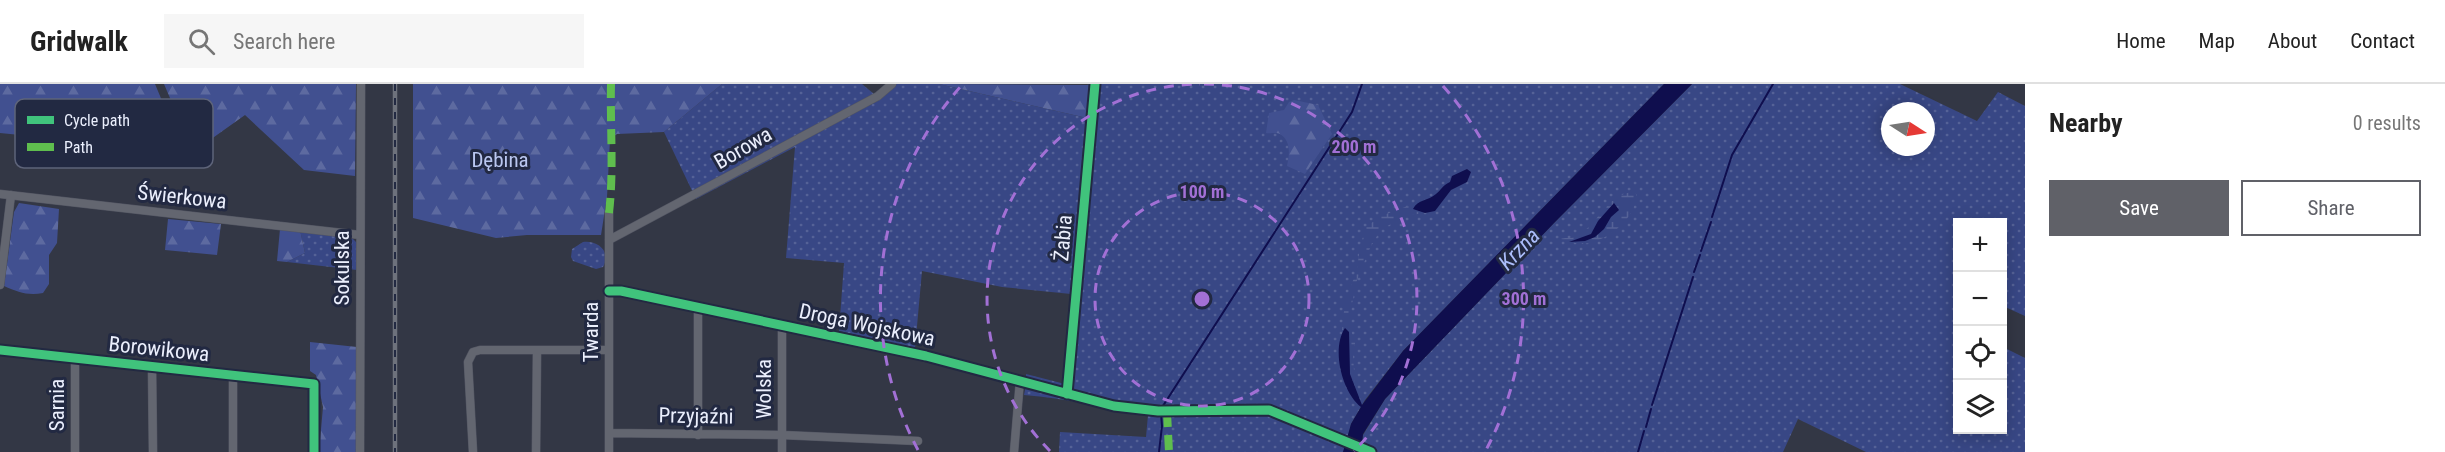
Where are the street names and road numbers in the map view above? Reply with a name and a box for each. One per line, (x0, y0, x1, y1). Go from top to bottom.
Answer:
street label: Borowa (710, 122, 776, 174)
street label: Świerkowa (136, 180, 228, 214)
street label: Żabia (1049, 214, 1077, 262)
street label: Sokulska (330, 231, 354, 305)
street label: Droga Wojskowa (797, 299, 937, 351)
street label: Twarda (579, 302, 603, 362)
street label: Borowikowa (108, 332, 210, 366)
street label: Wolska (752, 359, 776, 419)
street label: Sarnia (45, 379, 69, 431)
street label: Przyjaźni (658, 403, 734, 429)

